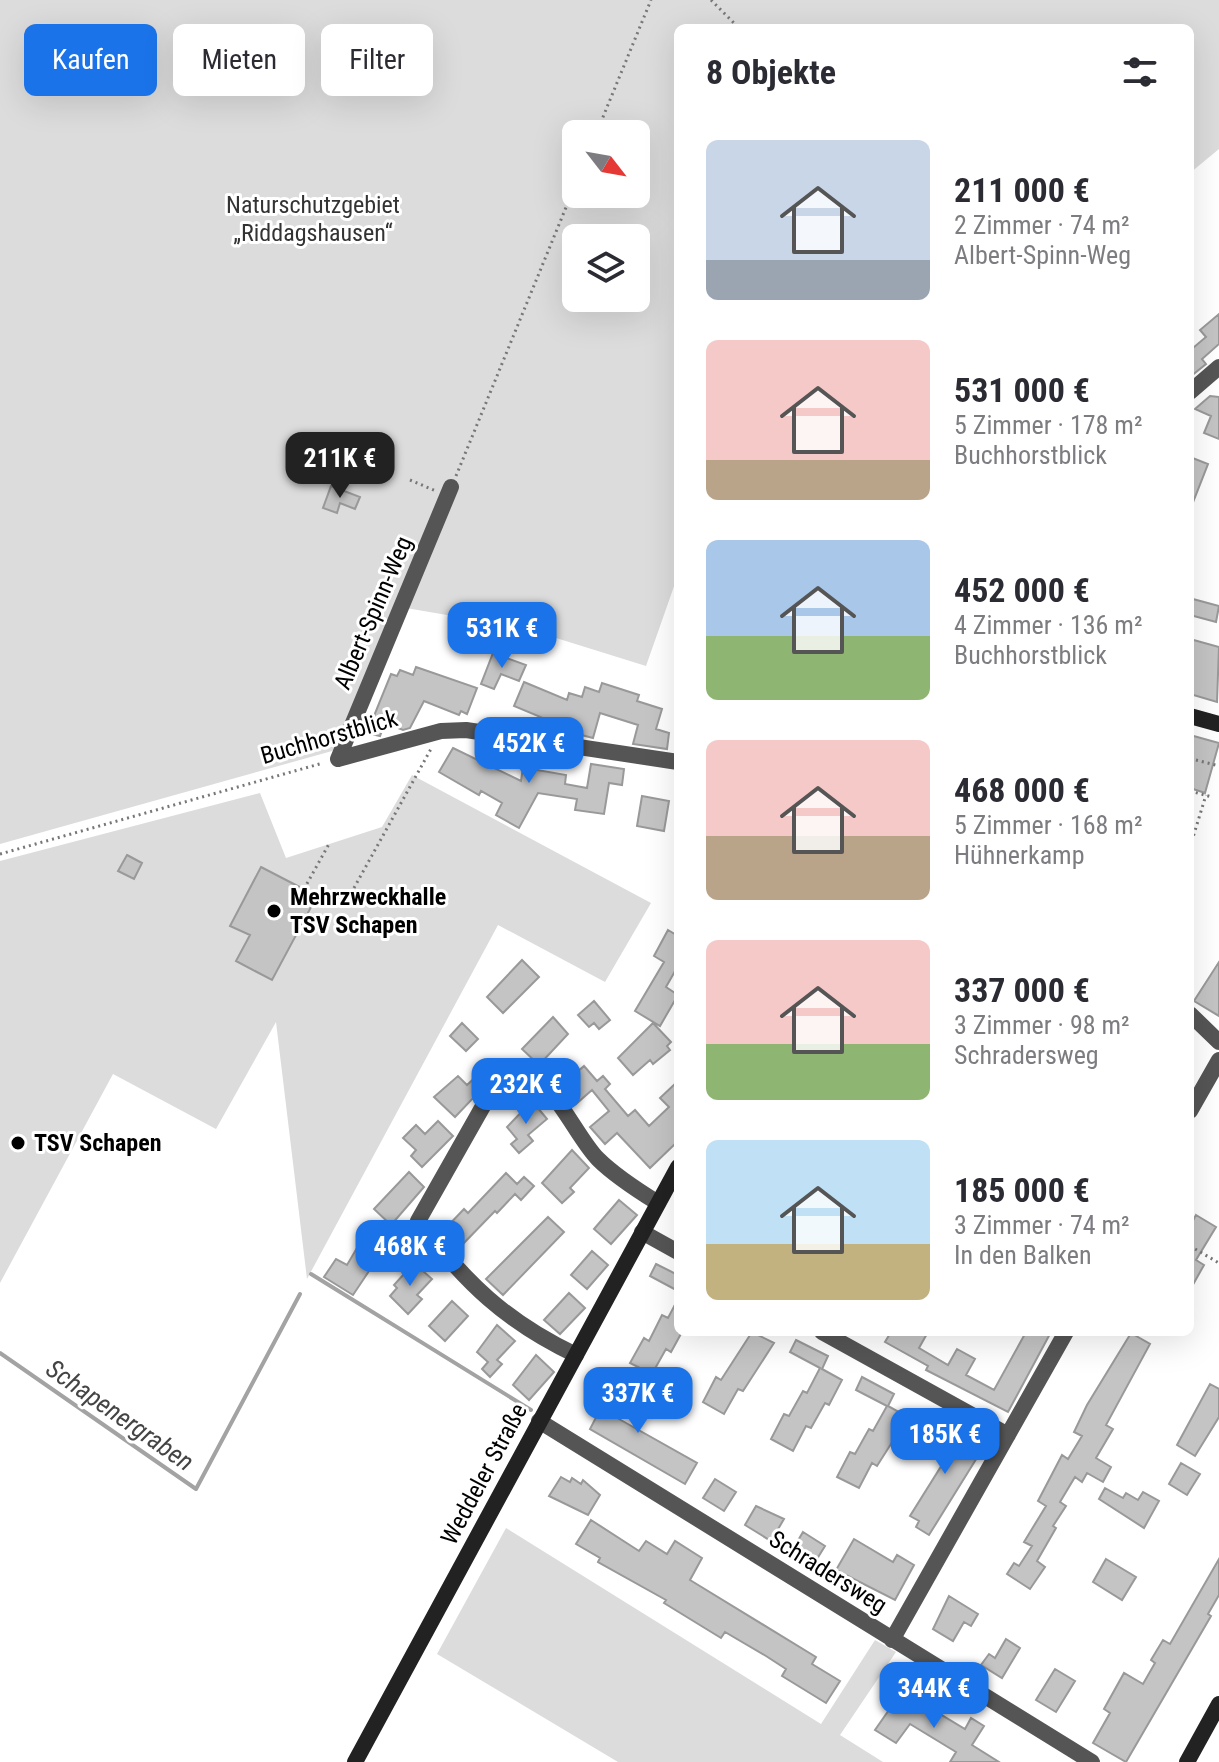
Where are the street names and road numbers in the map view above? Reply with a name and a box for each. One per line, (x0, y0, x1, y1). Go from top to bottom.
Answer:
street label: Albert-Spinn-Weg (328, 532, 418, 694)
street label: Buchhorstblick (257, 704, 401, 770)
street label: Weddeler Straße (435, 1399, 533, 1549)
street label: Schradersweg (764, 1525, 892, 1619)

